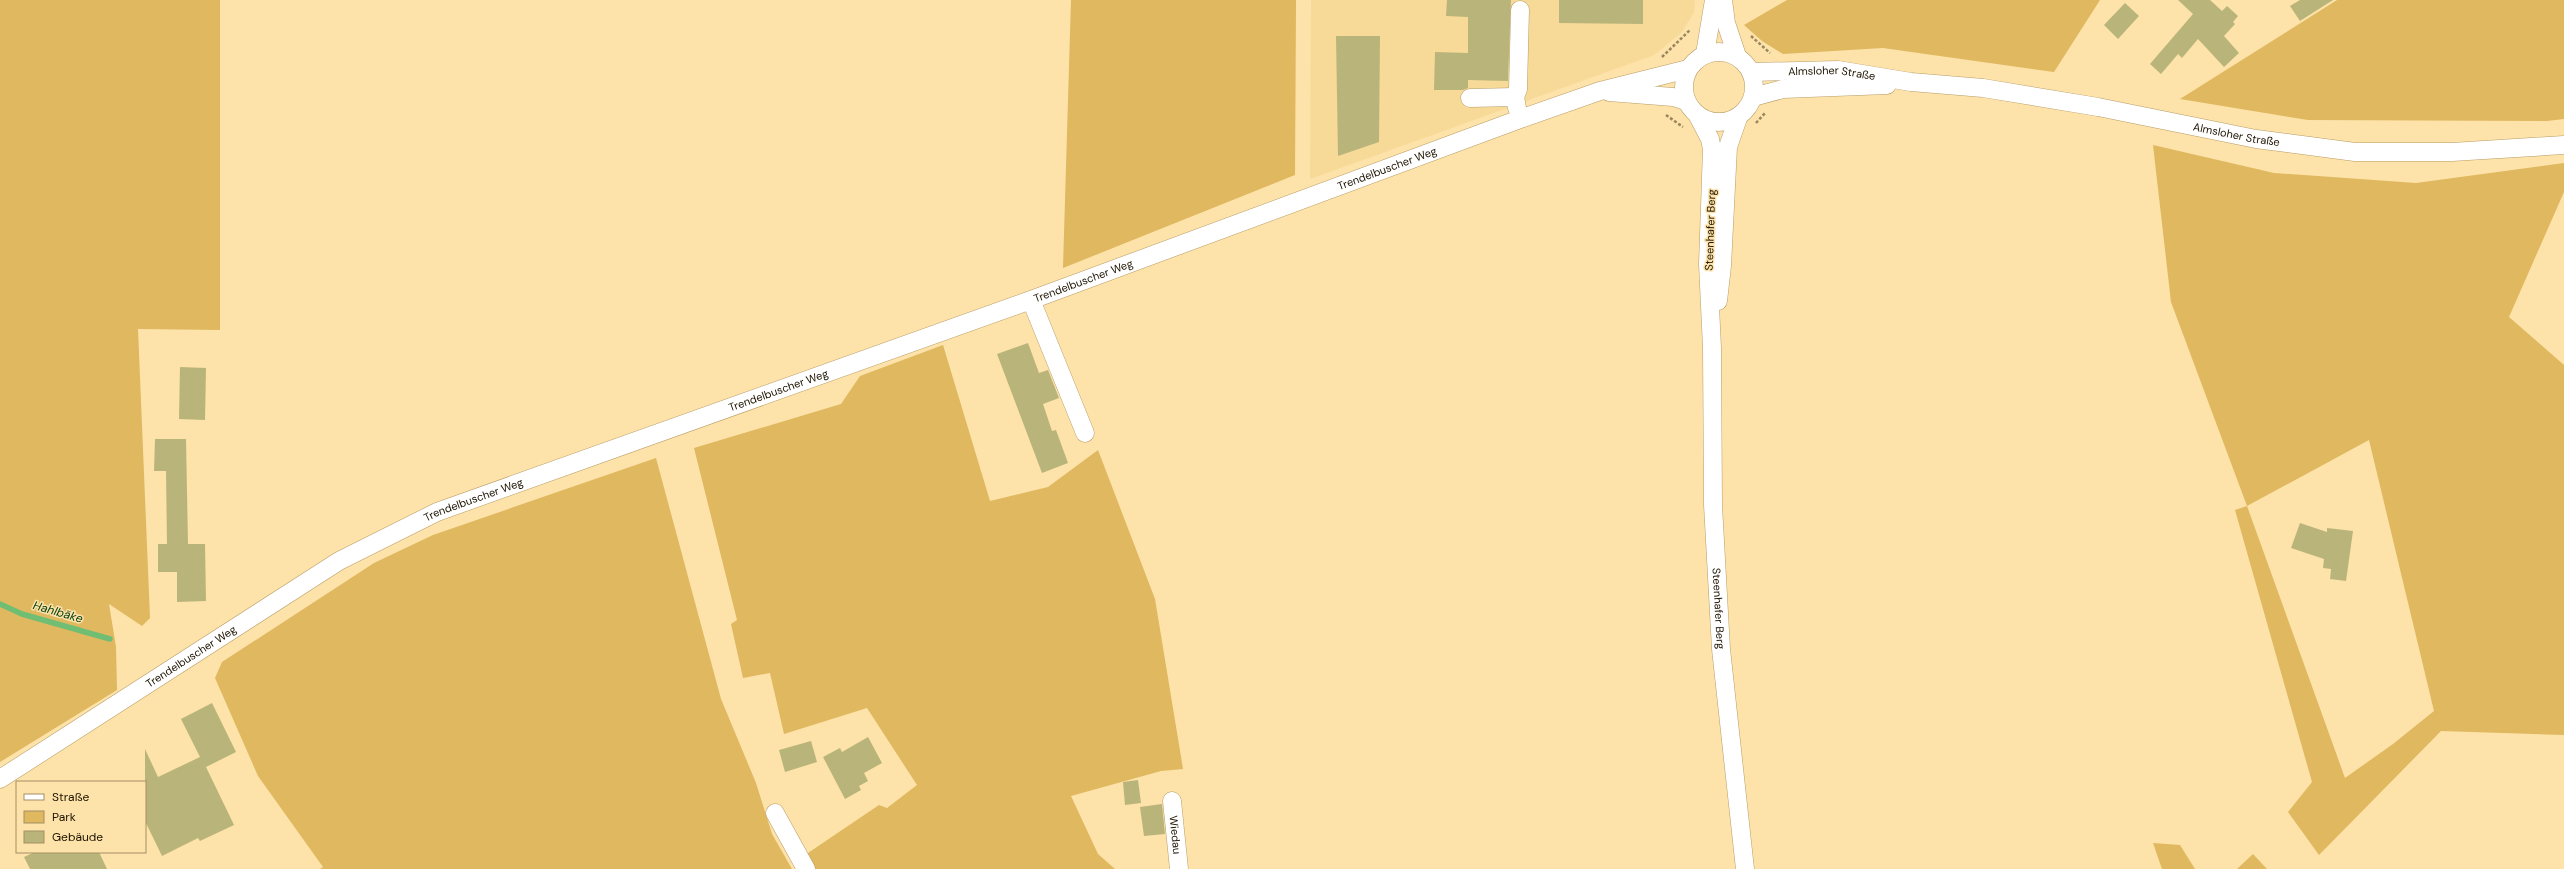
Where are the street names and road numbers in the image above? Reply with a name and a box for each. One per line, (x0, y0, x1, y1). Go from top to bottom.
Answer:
street label: Almsloher Straße (1788, 63, 1877, 83)
street label: Almsloher Straße (2192, 119, 2281, 149)
street label: Trendelbuscher Weg (1336, 143, 1439, 193)
street label: Steenhafer Berg (1702, 189, 1718, 271)
street label: Trendelbuscher Weg (1032, 256, 1135, 305)
street label: Trendelbuscher Weg (727, 366, 830, 414)
street label: Trendelbuscher Weg (421, 475, 525, 525)
street label: Steenhafer Berg (1710, 567, 1728, 650)
street label: Trendelbuscher Weg (143, 622, 239, 690)
street label: Wiedau (1167, 815, 1184, 855)

